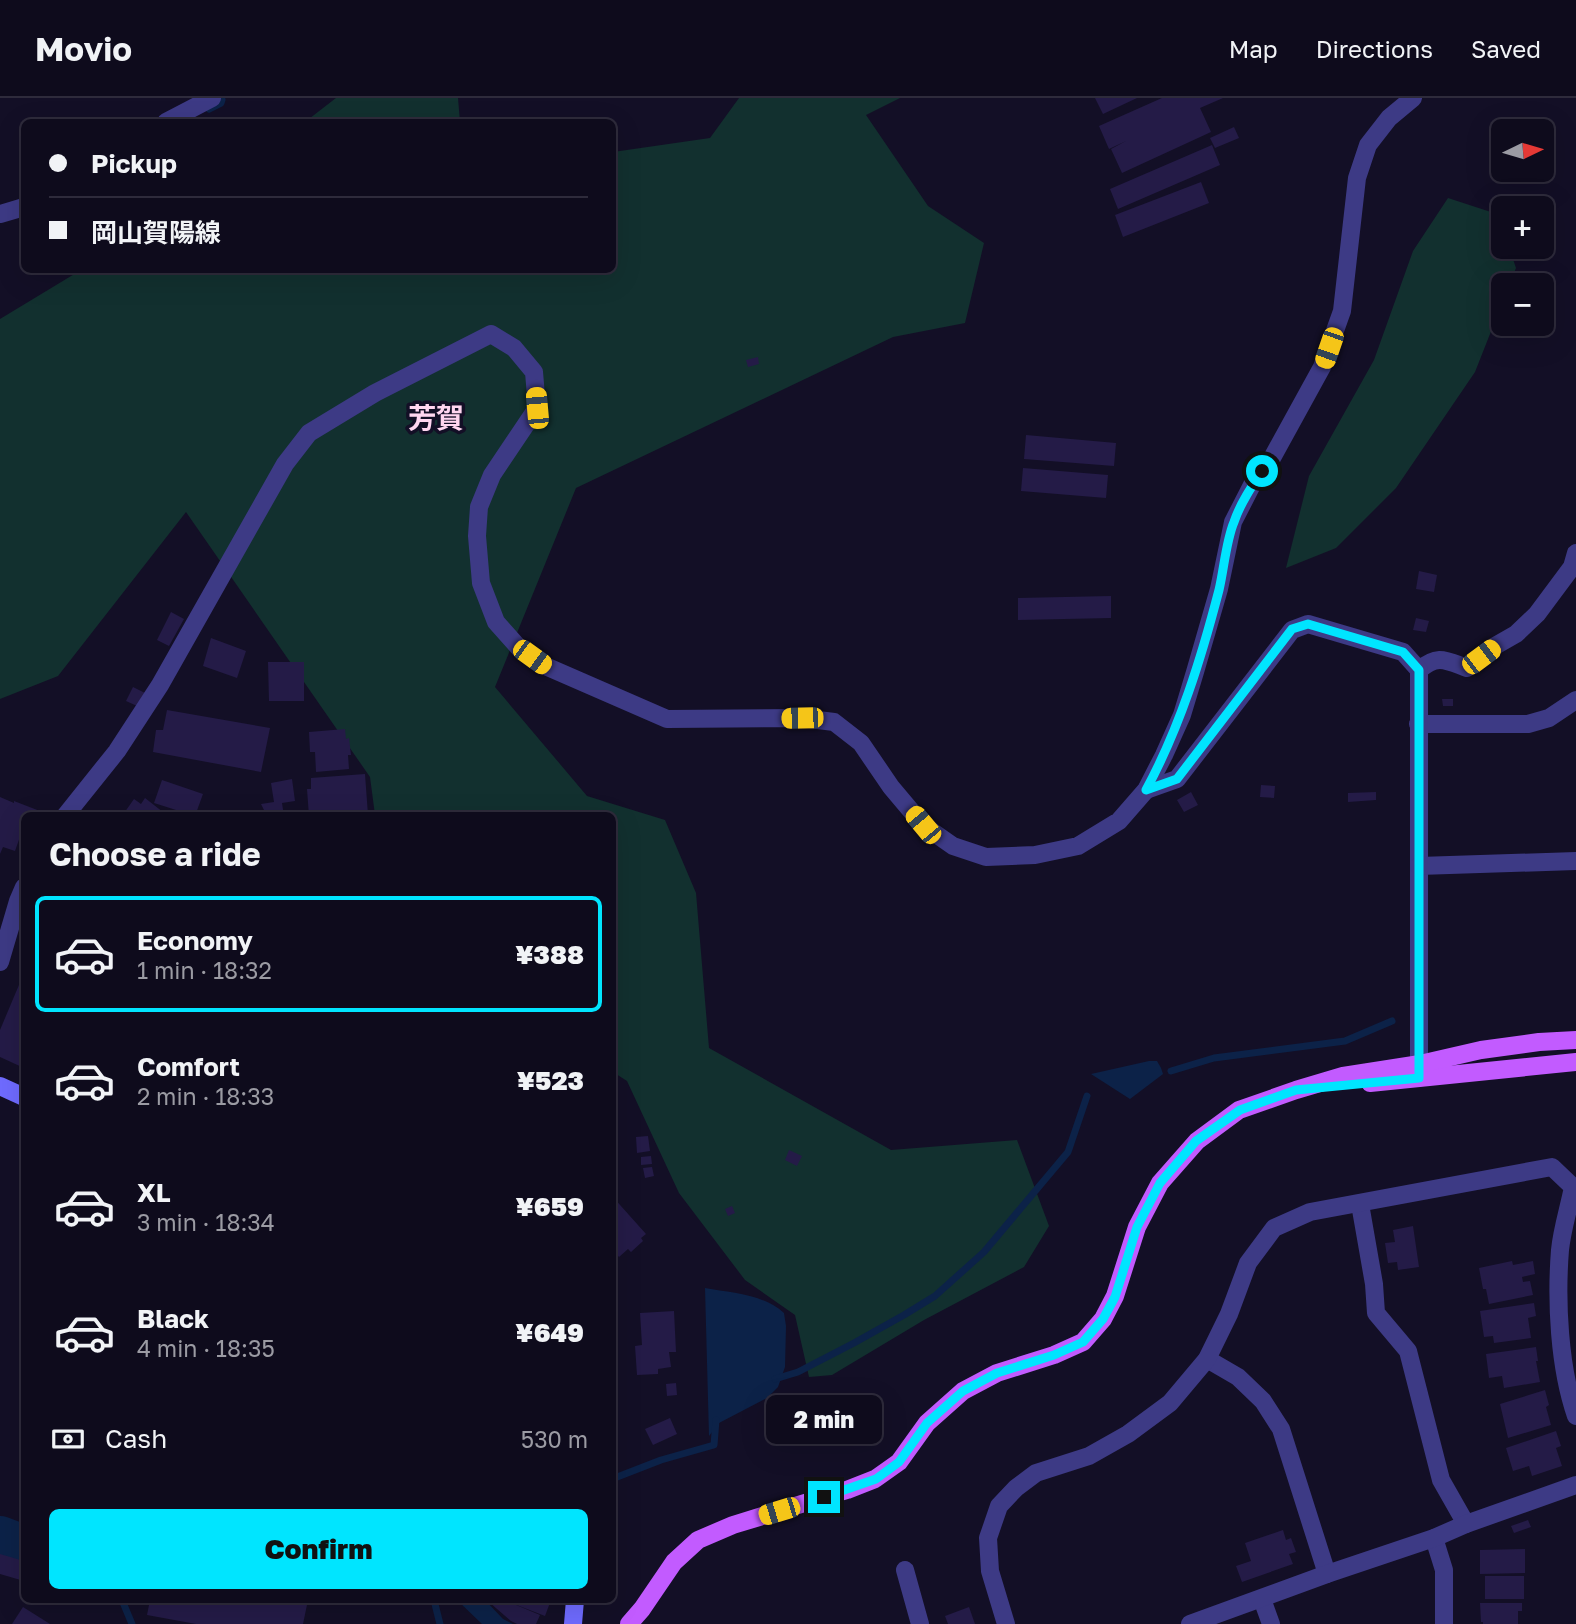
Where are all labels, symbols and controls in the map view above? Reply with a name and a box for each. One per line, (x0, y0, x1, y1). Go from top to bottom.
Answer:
text: Movio (35, 29, 132, 68)
text: Map (1229, 34, 1278, 63)
text: Directions (1316, 34, 1433, 63)
text: Saved (1471, 34, 1541, 63)
north arrow (1491, 119, 1554, 182)
map controls (1491, 119, 1554, 336)
text: Pickup (91, 148, 177, 179)
button: + (1491, 196, 1554, 259)
text: 岡山賀陽線 (91, 217, 221, 248)
button: − (1491, 273, 1554, 336)
car (1313, 325, 1346, 371)
car (525, 386, 550, 430)
district label: 芳賀 (408, 401, 464, 434)
route start (1246, 455, 1278, 487)
car (509, 636, 556, 678)
car (1458, 636, 1505, 678)
car (781, 707, 824, 729)
car (902, 802, 945, 848)
text: Choose a ride (49, 835, 261, 873)
icon: car (53, 923, 116, 986)
text: Economy (137, 925, 253, 956)
text: ¥388 (515, 939, 584, 970)
text: 1 min · 18:32 (137, 956, 272, 984)
icon: car (53, 1049, 116, 1112)
text: Comfort (137, 1051, 240, 1082)
text: ¥523 (517, 1065, 584, 1096)
text: 2 min · 18:33 (137, 1082, 274, 1110)
icon: car (53, 1175, 116, 1238)
text: XL (137, 1177, 171, 1208)
text: ¥659 (515, 1191, 584, 1222)
text: 3 min · 18:34 (137, 1208, 275, 1236)
icon: car (53, 1301, 116, 1364)
text: Black (137, 1303, 209, 1334)
text: ¥649 (515, 1317, 584, 1348)
text: 4 min · 18:35 (137, 1334, 275, 1362)
callout: 2 min (766, 1396, 882, 1444)
text: 2 min (794, 1405, 854, 1433)
icon: cash (49, 1420, 87, 1458)
text: Cash (105, 1423, 167, 1454)
text: 530 m (521, 1425, 588, 1453)
route end (808, 1481, 840, 1513)
car (756, 1495, 803, 1527)
button: Confirm (49, 1509, 588, 1589)

